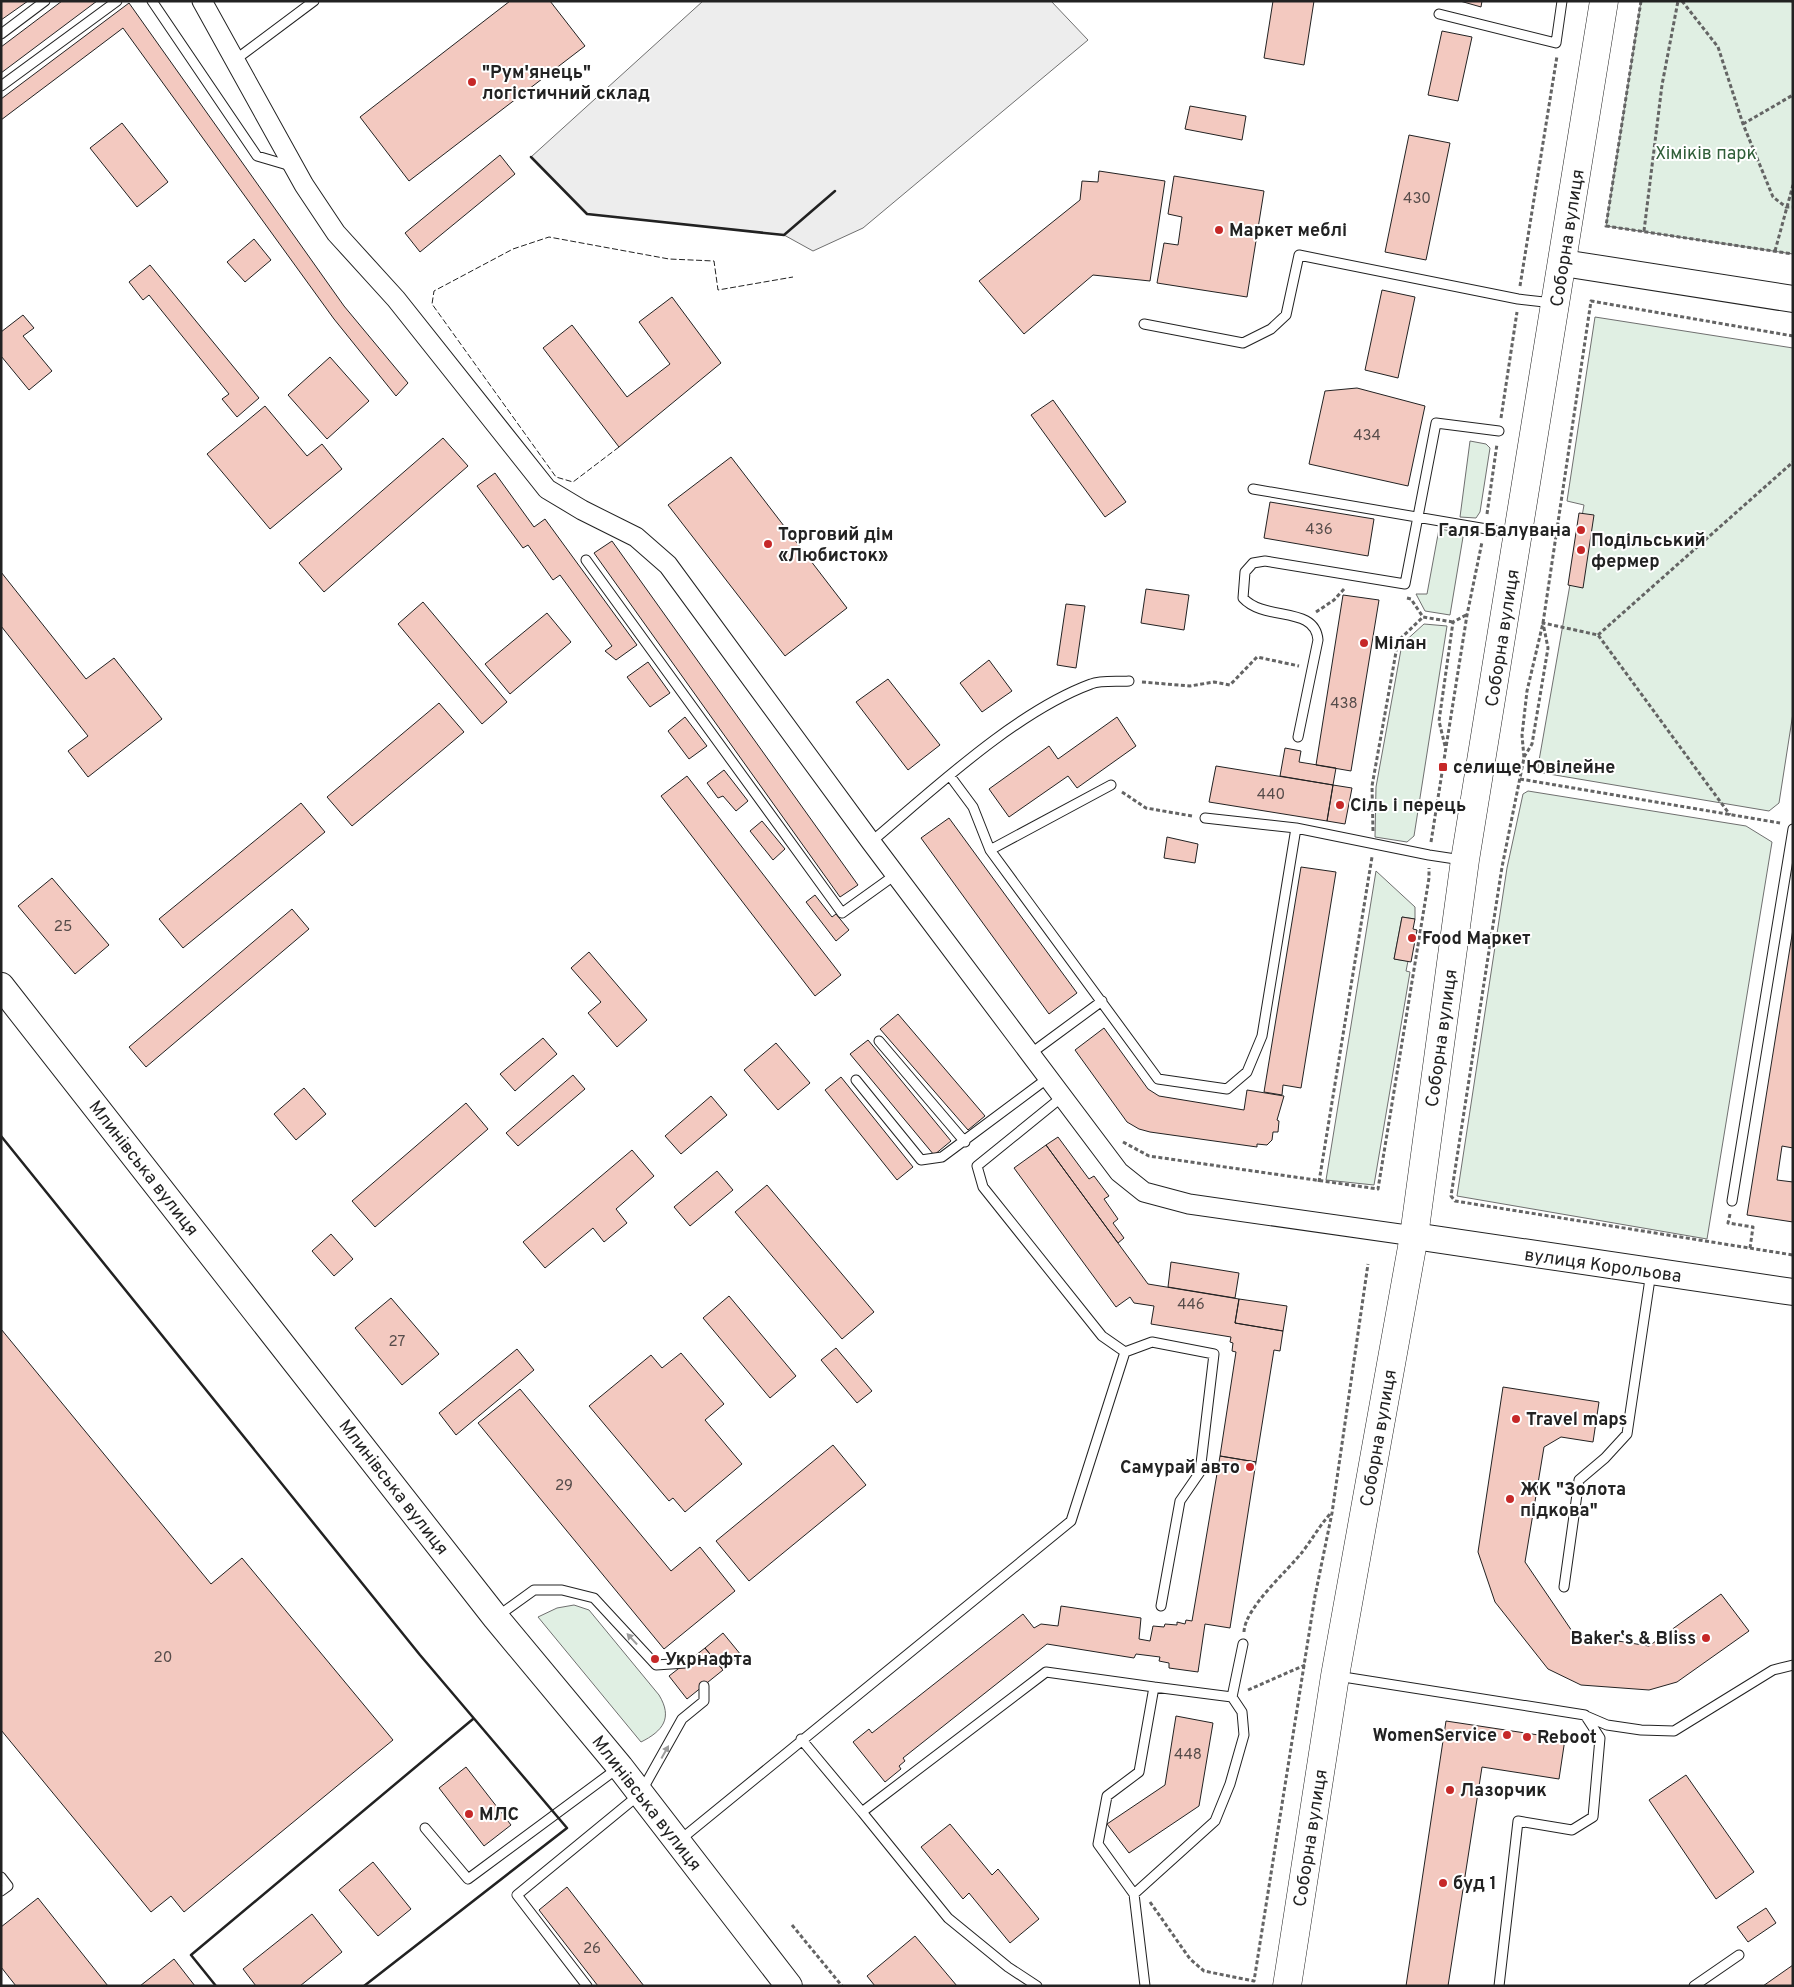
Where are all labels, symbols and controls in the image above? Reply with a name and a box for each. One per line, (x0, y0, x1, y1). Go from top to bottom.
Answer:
place label: "Рум'янець" логістичний склад (482, 62, 650, 106)
marker: "Рум'янець" логістичний склад (466, 76, 478, 88)
park label: Хіміків парк (1655, 143, 1757, 166)
street label: Соборна вулиця (1546, 168, 1591, 309)
house number: 430 (1403, 190, 1431, 209)
place label: Маркет меблі (1229, 220, 1347, 243)
marker: Маркет меблі (1213, 224, 1225, 236)
house number: 434 (1353, 427, 1381, 446)
place label: Галя Балувана (1438, 520, 1571, 543)
house number: 436 (1305, 521, 1333, 540)
place label: Торговий дім «Любисток» (778, 524, 893, 568)
marker: Галя Балувана (1575, 524, 1587, 536)
place label: Подільський фермер (1591, 530, 1706, 574)
marker: Торговий дім «Любисток» (762, 538, 774, 550)
marker: Подільський фермер (1575, 544, 1587, 556)
street label: Соборна вулиця (1481, 568, 1526, 709)
place label: Мілан (1374, 633, 1427, 656)
marker: Мілан (1358, 637, 1370, 649)
house number: 438 (1330, 695, 1358, 714)
place label: селище Ювілейне (1453, 757, 1615, 780)
marker: селище Ювілейне (1437, 761, 1449, 773)
house number: 440 (1257, 786, 1285, 805)
place label: Сіль і перець (1350, 795, 1466, 818)
marker: Сіль і перець (1334, 799, 1346, 811)
house number: 25 (54, 918, 72, 937)
place label: Food Маркет (1422, 928, 1531, 951)
marker: Food Маркет (1406, 932, 1418, 944)
street label: Соборна вулиця (1421, 968, 1464, 1109)
street label: Млинівська вулиця (83, 1096, 203, 1241)
street label: вулиця Корольова (1523, 1244, 1683, 1289)
house number: 446 (1177, 1296, 1205, 1315)
house number: 27 (389, 1333, 406, 1352)
street label: Соборна вулиця (1356, 1368, 1403, 1509)
place label: Travel maps (1526, 1409, 1627, 1432)
marker: Travel maps (1510, 1413, 1522, 1425)
street label: Млинівська вулиця (333, 1415, 453, 1560)
place label: Самурай авто (1120, 1457, 1240, 1480)
marker: Самурай авто (1244, 1461, 1256, 1473)
house number: 29 (555, 1477, 573, 1496)
place label: ЖК "Золота підкова" (1520, 1479, 1626, 1523)
marker: ЖК "Золота підкова" (1504, 1493, 1516, 1505)
place label: Bakerʼs & Bliss (1571, 1628, 1696, 1651)
marker: Bakerʼs & Bliss (1700, 1632, 1712, 1644)
one-way arrow (626, 1633, 638, 1645)
house number: 20 (154, 1649, 172, 1668)
place label: Укрнафта (665, 1649, 752, 1672)
marker: Укрнафта (649, 1653, 661, 1665)
place label: WomenService (1373, 1725, 1497, 1748)
place label: Reboot (1537, 1727, 1597, 1750)
marker: WomenService (1501, 1729, 1513, 1741)
street label: Млинівська вулиця (586, 1731, 706, 1876)
marker: Reboot (1521, 1731, 1533, 1743)
one-way arrow (660, 1745, 669, 1758)
house number: 448 (1174, 1746, 1202, 1765)
street label: Соборна вулиця (1289, 1768, 1334, 1909)
place label: Лазорчик (1460, 1780, 1547, 1803)
marker: Лазорчик (1444, 1784, 1456, 1796)
place label: МЛС (479, 1804, 519, 1827)
marker: МЛС (463, 1808, 475, 1820)
place label: буд 1 (1453, 1873, 1497, 1896)
marker: буд 1 (1437, 1877, 1449, 1889)
house number: 26 (583, 1940, 601, 1959)

